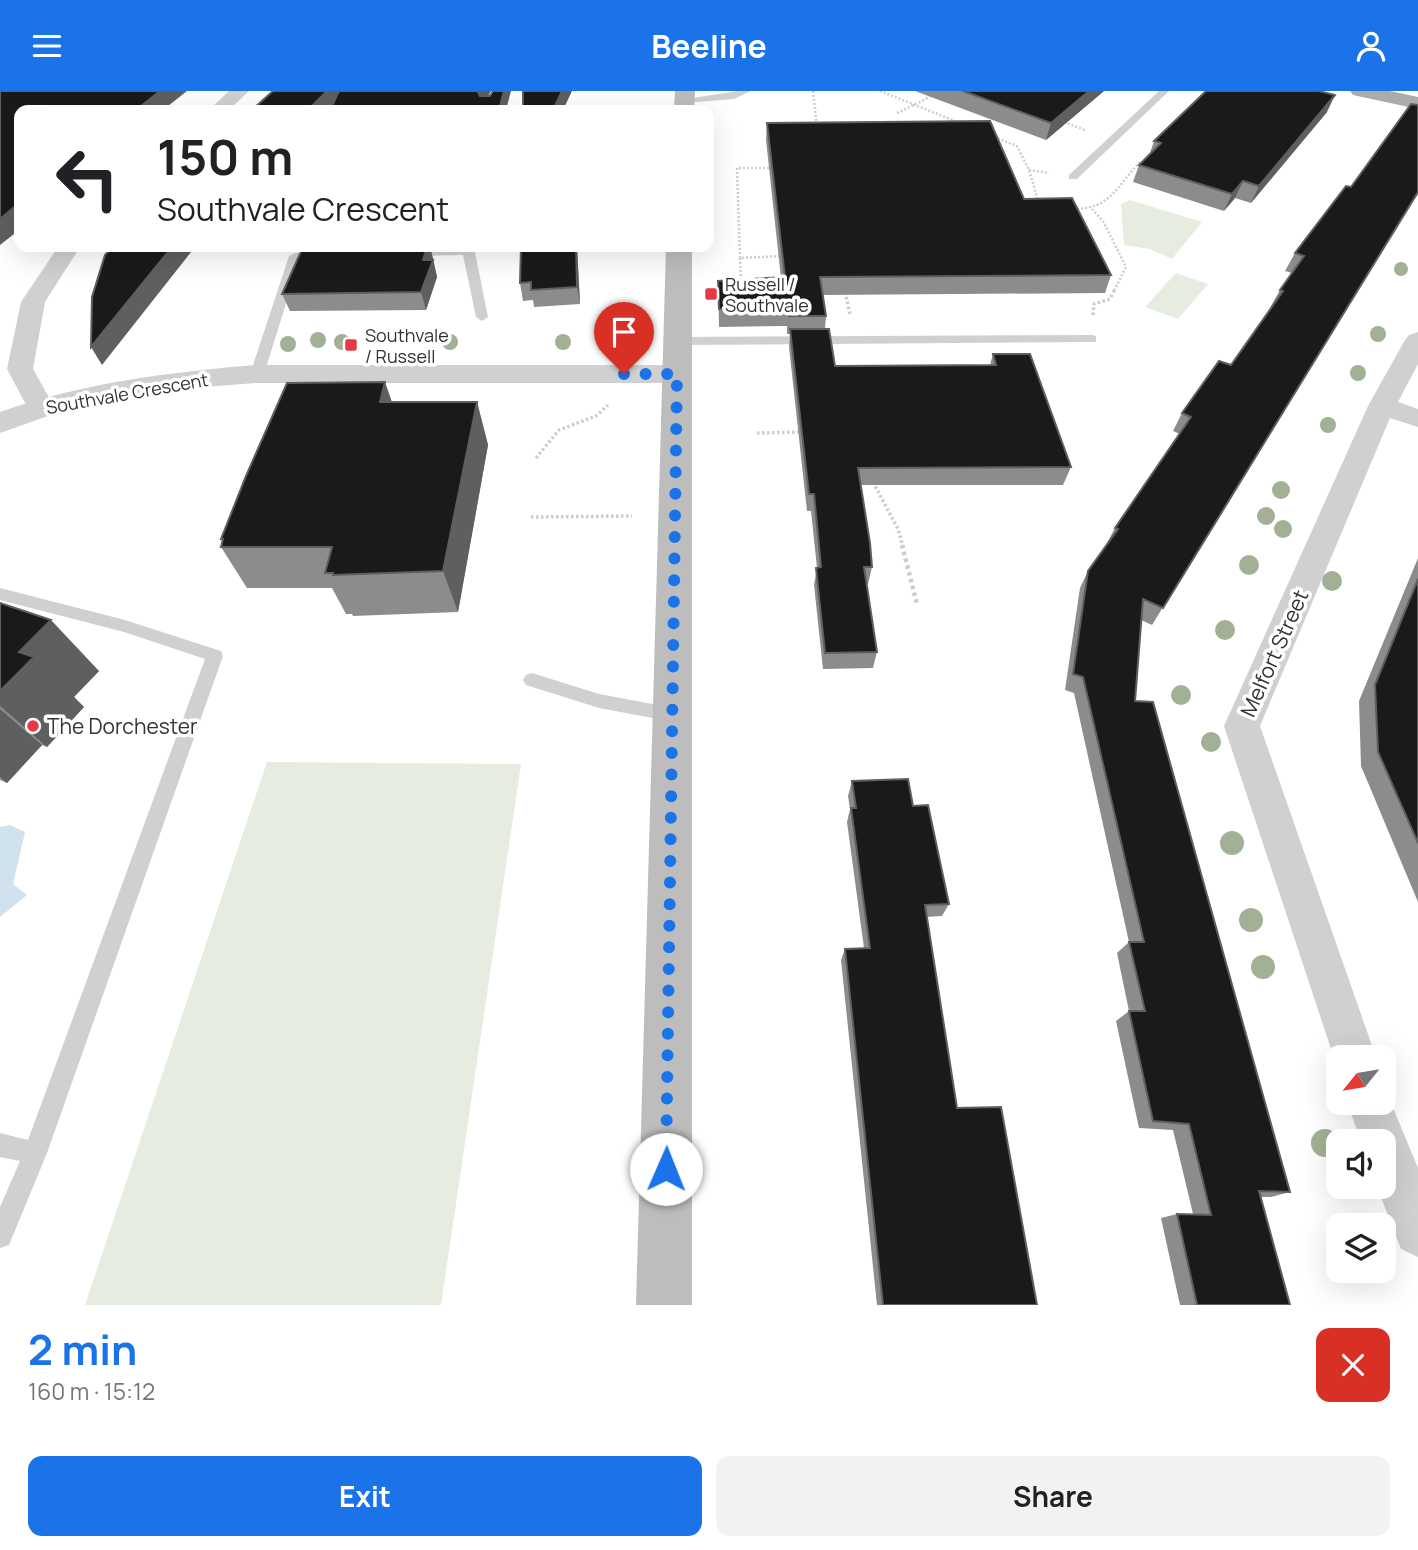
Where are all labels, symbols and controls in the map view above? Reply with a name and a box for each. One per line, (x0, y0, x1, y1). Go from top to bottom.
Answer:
text: Beeline (651, 24, 767, 68)
icon: menu (28, 27, 66, 65)
icon: person (1352, 27, 1390, 65)
text: 150 m (157, 123, 293, 190)
icon: left (42, 133, 133, 224)
text: Southvale Crescent (157, 187, 449, 231)
place label: Russell / Southvale (725, 272, 809, 317)
marker: Russell / Southvale (703, 286, 719, 302)
pin (594, 302, 654, 374)
icon: arrive (605, 313, 643, 351)
place label: Southvale / Russell (365, 323, 449, 368)
marker: Southvale / Russell (343, 337, 359, 353)
street label: Southvale Crescent (44, 367, 210, 419)
street label: Melfort Street (1234, 585, 1314, 721)
place label: The Dorchester (47, 712, 198, 740)
marker: The Dorchester (25, 718, 41, 734)
north arrow (1326, 1045, 1396, 1115)
map controls (1326, 1045, 1396, 1283)
button: sound (1326, 1129, 1396, 1199)
position arrow (629, 1132, 703, 1206)
button: layers (1326, 1213, 1396, 1283)
text: 2 min (28, 1320, 137, 1378)
button: close (1316, 1328, 1390, 1402)
text: 160 m · 15:12 (28, 1375, 155, 1407)
button: Exit (28, 1456, 702, 1536)
button: Share (716, 1456, 1390, 1536)

